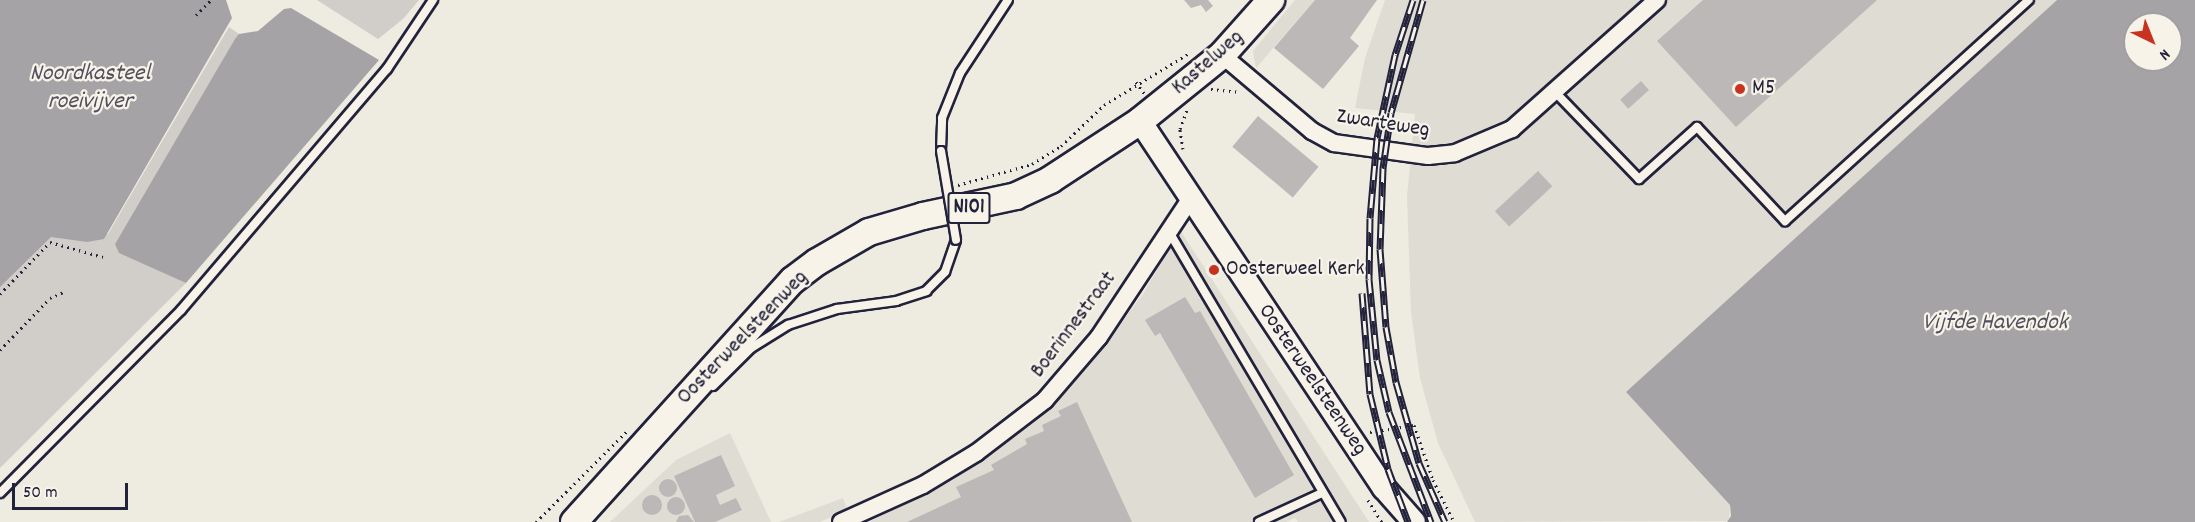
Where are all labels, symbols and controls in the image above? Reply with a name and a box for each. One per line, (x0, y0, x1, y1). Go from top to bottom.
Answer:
north arrow (2123, 12, 2183, 72)
street label: Kastelweg (1167, 25, 1249, 101)
text: N (2154, 43, 2175, 65)
water label: Noordkasteel roeivijver (30, 61, 150, 117)
place label: M5 (1752, 76, 1775, 102)
marker: M5 (1733, 82, 1747, 96)
street label: Zwarteweg (1335, 104, 1431, 144)
road number: N101 (946, 190, 992, 226)
place label: Oosterweel Kerk (1226, 257, 1364, 283)
marker: Oosterweel Kerk (1207, 263, 1221, 277)
street label: Oosterweelsteenweg (672, 265, 814, 411)
street label: Boerinnestraat (1025, 267, 1123, 383)
street label: Oosterweelsteenweg (1252, 299, 1372, 461)
water label: Vijfde Havendok (1923, 310, 2067, 338)
scale bar (15, 471, 130, 509)
text: 50 m (23, 481, 58, 506)

